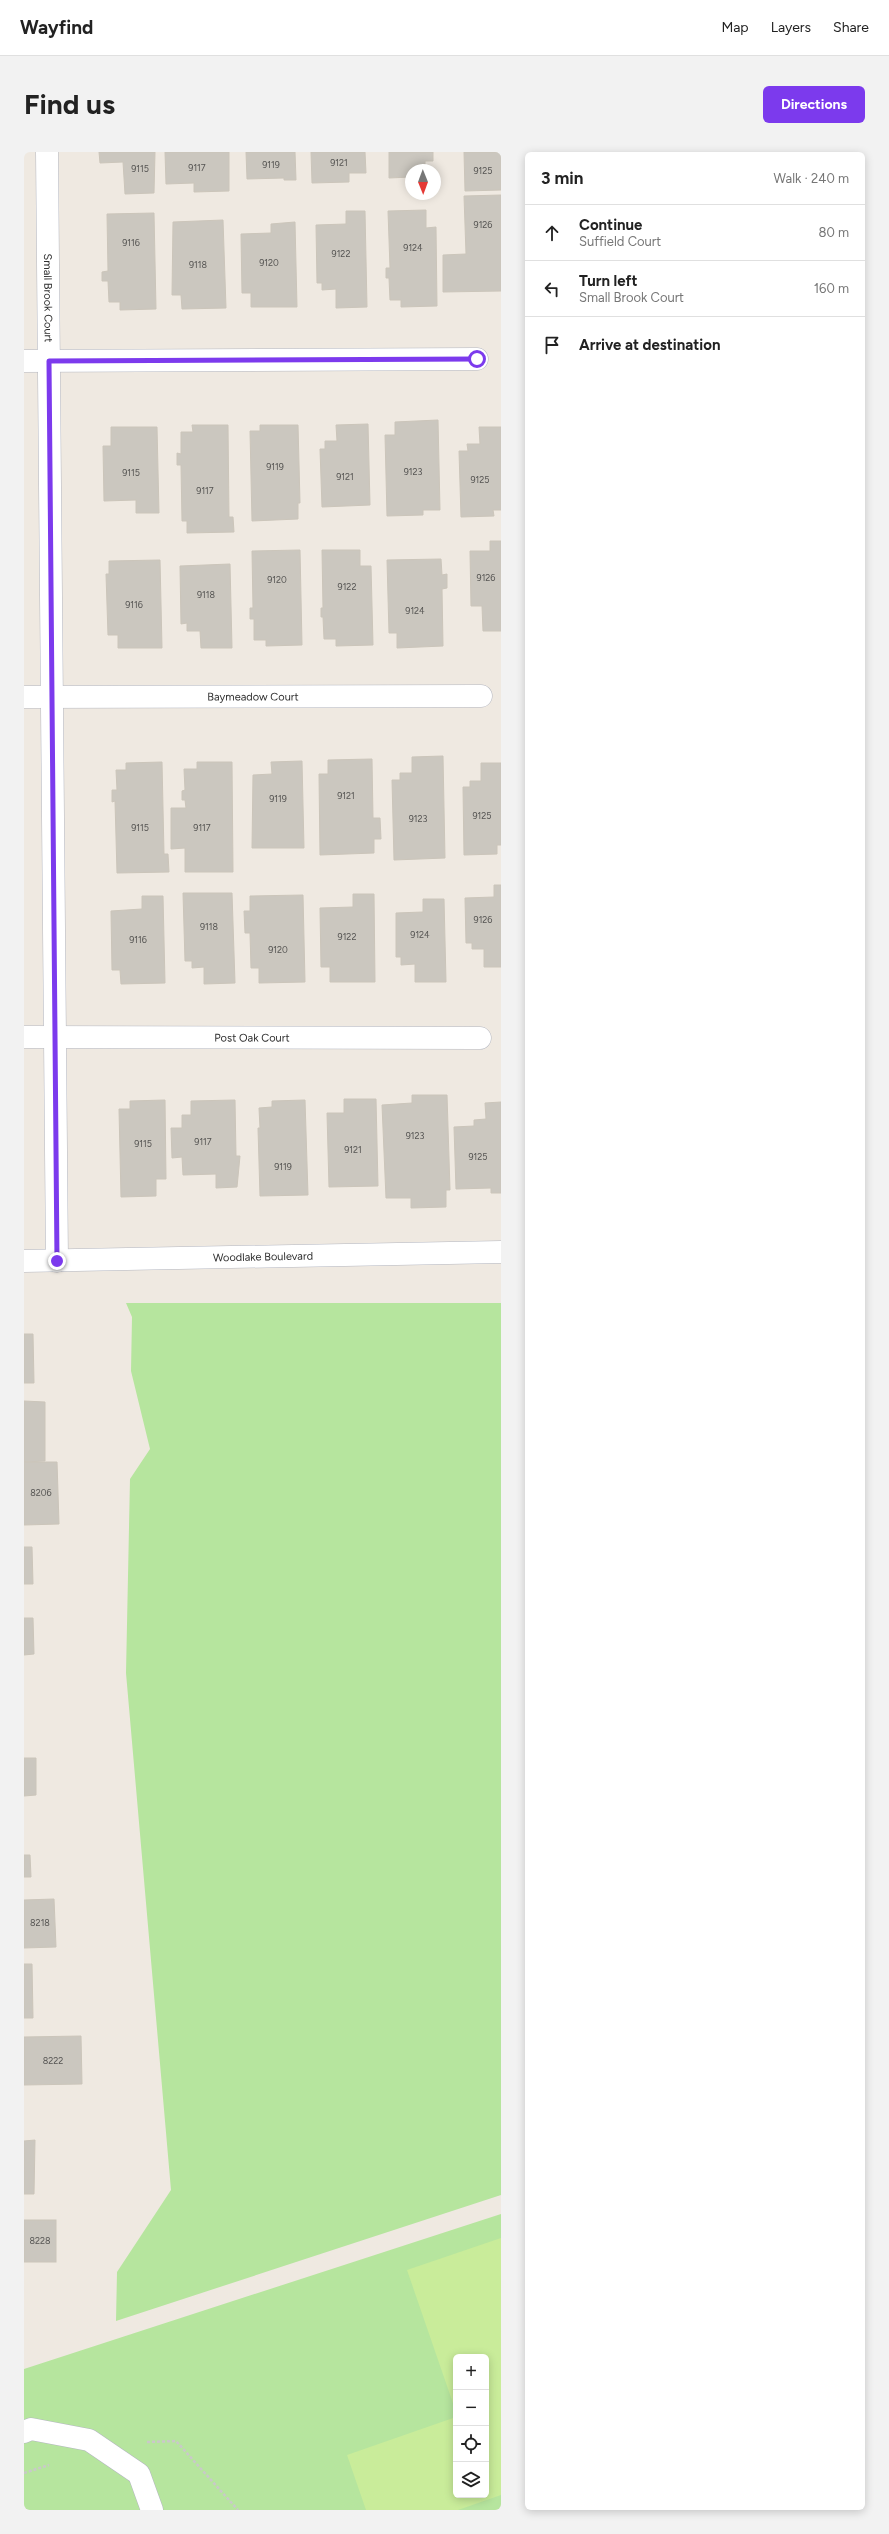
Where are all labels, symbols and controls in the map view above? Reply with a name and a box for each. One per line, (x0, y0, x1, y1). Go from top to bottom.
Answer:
text: Wayfind (20, 16, 93, 39)
text: Map (721, 19, 749, 36)
text: Layers (771, 19, 811, 36)
text: Share (833, 19, 869, 36)
button: Directions (763, 86, 865, 123)
text: Find us (24, 87, 115, 121)
house number: 9121 (330, 157, 348, 168)
house number: 9119 (262, 159, 280, 170)
house number: 9117 (188, 162, 206, 173)
house number: 9115 (131, 163, 149, 174)
north arrow (405, 164, 441, 200)
house number: 9125 (473, 165, 493, 176)
text: 3 min (541, 168, 583, 188)
text: Walk · 240 m (774, 171, 849, 186)
text: Continue (579, 216, 642, 234)
house number: 9126 (474, 219, 492, 230)
icon: ahead (541, 222, 563, 244)
text: 80 m (818, 225, 849, 240)
text: Suffield Court (579, 234, 661, 249)
house number: 9116 (122, 237, 140, 248)
house number: 9124 (403, 242, 423, 253)
house number: 9122 (332, 248, 350, 259)
street label: Small Brook Court (41, 253, 55, 343)
house number: 9120 (259, 257, 279, 268)
house number: 9118 (189, 259, 207, 270)
text: Turn left (579, 272, 637, 290)
icon: left (541, 278, 563, 300)
text: 160 m (814, 281, 849, 296)
text: Small Brook Court (579, 290, 684, 305)
icon: arrive (541, 334, 563, 356)
text: Arrive at destination (579, 336, 720, 354)
route start (468, 350, 486, 368)
house number: 9119 (266, 461, 284, 472)
house number: 9123 (404, 466, 422, 477)
house number: 9115 (122, 467, 140, 478)
house number: 9121 (336, 471, 354, 482)
house number: 9125 (470, 474, 490, 485)
house number: 9117 (196, 485, 214, 496)
house number: 9126 (477, 572, 495, 583)
house number: 9120 (267, 574, 287, 585)
house number: 9122 (338, 581, 356, 592)
house number: 9118 (197, 589, 215, 600)
house number: 9116 (125, 599, 143, 610)
house number: 9124 (405, 605, 425, 616)
street label: Baymeadow Court (207, 690, 299, 704)
house number: 9121 (337, 790, 355, 801)
house number: 9119 (269, 793, 287, 804)
house number: 9125 (472, 810, 492, 821)
house number: 9123 (409, 813, 427, 824)
house number: 9115 (131, 822, 149, 833)
house number: 9117 (193, 822, 211, 833)
house number: 9126 (474, 914, 492, 925)
house number: 9118 (200, 921, 218, 932)
house number: 9124 (410, 929, 430, 940)
house number: 9122 (338, 931, 356, 942)
house number: 9116 (129, 934, 147, 945)
house number: 9120 (268, 944, 288, 955)
street label: Post Oak Court (214, 1031, 290, 1045)
house number: 9123 (406, 1130, 424, 1141)
house number: 9117 (194, 1136, 212, 1147)
house number: 9115 (134, 1138, 152, 1149)
house number: 9121 (344, 1144, 362, 1155)
house number: 9125 (468, 1151, 488, 1162)
house number: 9119 (274, 1161, 292, 1172)
street label: Woodlake Boulevard (213, 1250, 313, 1264)
route end (48, 1252, 66, 1270)
house number: 8206 (30, 1487, 52, 1498)
house number: 8218 (30, 1917, 50, 1928)
house number: 8222 (43, 2055, 63, 2066)
house number: 8228 (29, 2235, 51, 2246)
map controls (453, 2354, 489, 2498)
button: + (453, 2354, 489, 2390)
button: − (453, 2390, 489, 2426)
button: locate (453, 2426, 489, 2462)
button: layers (453, 2462, 489, 2498)

